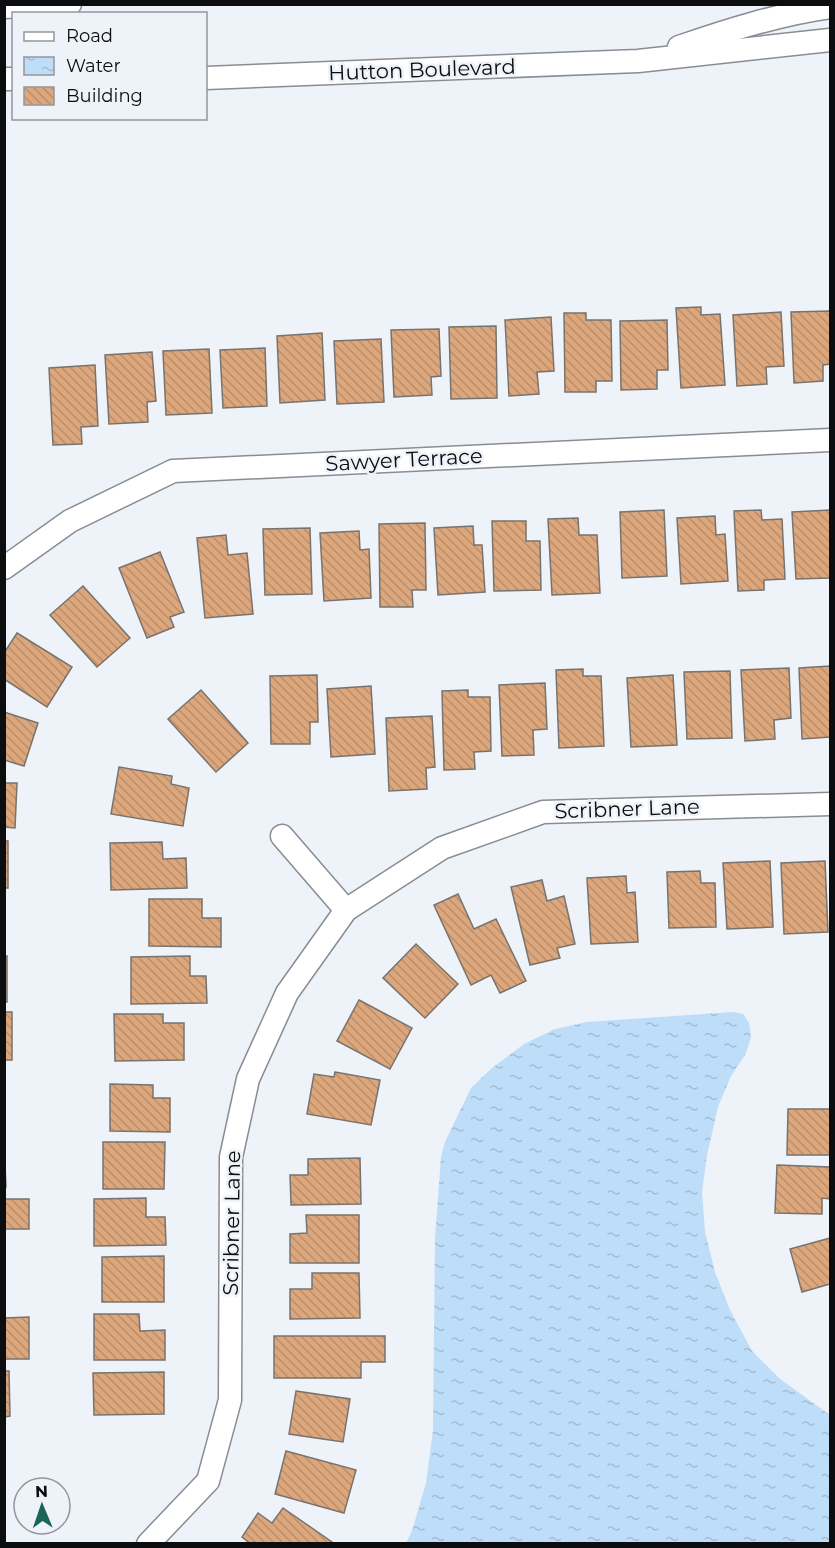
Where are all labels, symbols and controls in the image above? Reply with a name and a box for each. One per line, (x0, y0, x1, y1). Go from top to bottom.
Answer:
legend (12, 12, 207, 120)
text: Road (66, 25, 113, 47)
street label: Hutton Boulevard (328, 54, 516, 85)
text: Water (66, 55, 121, 77)
text: Building (66, 85, 143, 107)
street label: Sawyer Terrace (325, 443, 483, 476)
street label: Scribner Lane (554, 793, 700, 824)
street label: Scribner Lane (218, 1150, 245, 1296)
north arrow (12, 1476, 72, 1536)
text: N (35, 1482, 48, 1501)

